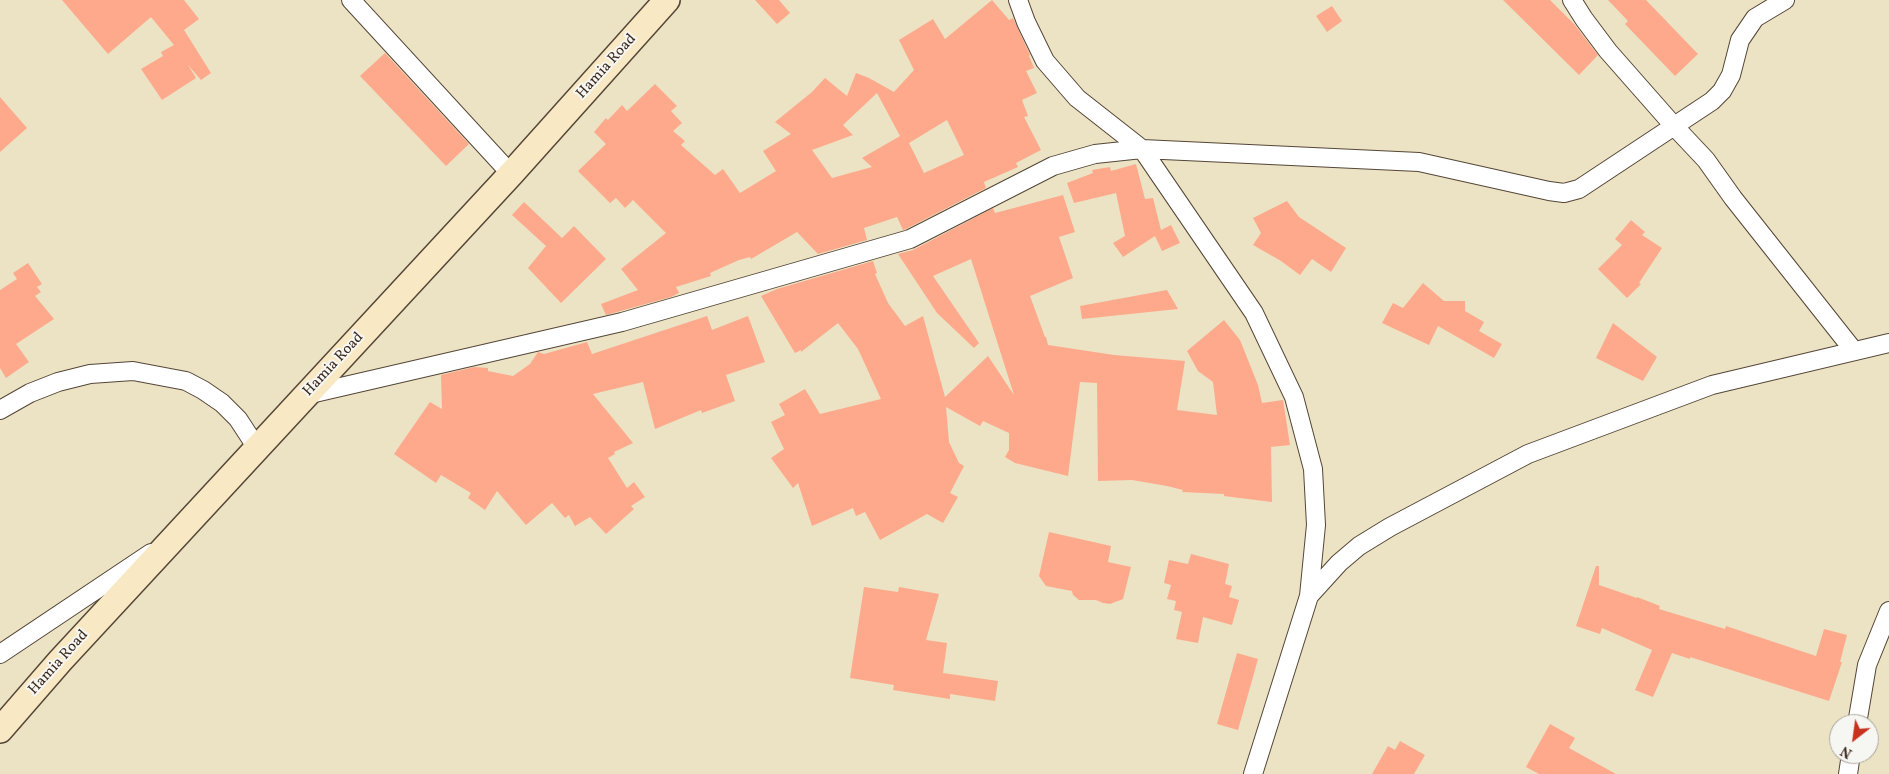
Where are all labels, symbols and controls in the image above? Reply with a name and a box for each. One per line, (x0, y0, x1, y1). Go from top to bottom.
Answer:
street label: Hamia Road (573, 31, 641, 103)
street label: Hamia Road (300, 329, 368, 401)
street label: Hamia Road (25, 627, 93, 699)
north arrow (1829, 714, 1879, 764)
text: N (1838, 741, 1856, 762)

